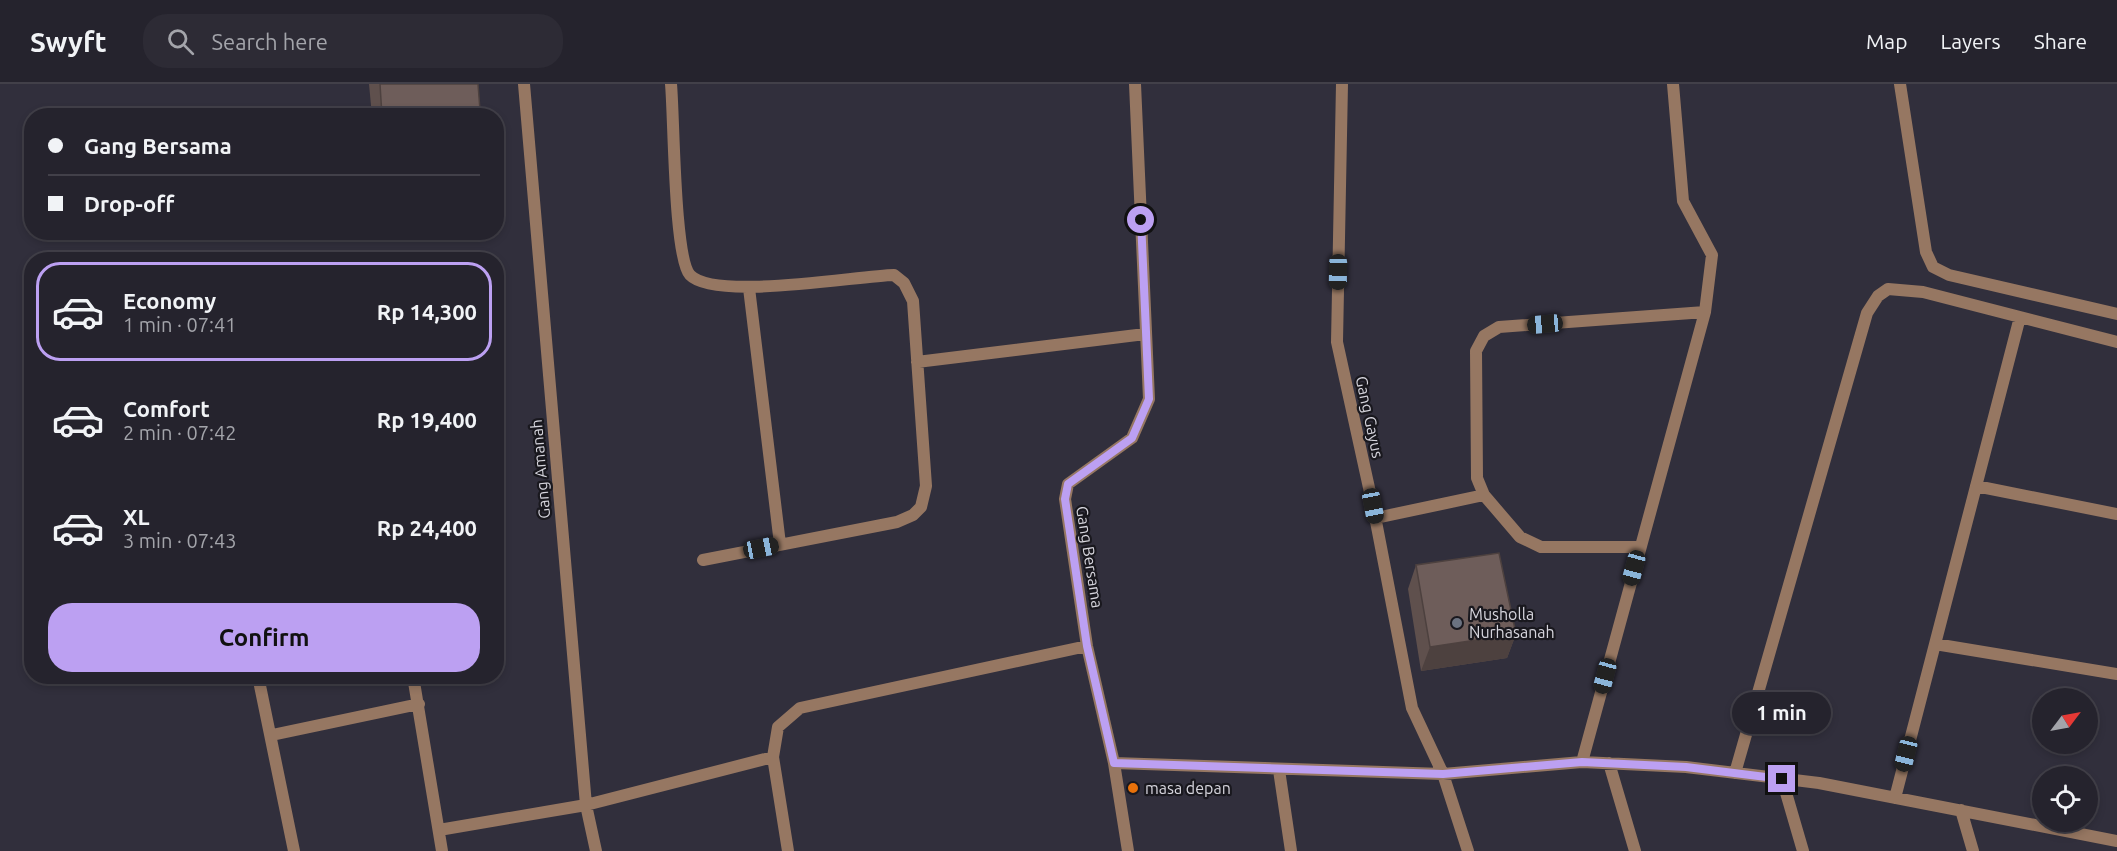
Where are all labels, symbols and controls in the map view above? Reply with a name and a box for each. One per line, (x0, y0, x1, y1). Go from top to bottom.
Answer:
search box (143, 14, 563, 68)
icon: search (164, 25, 197, 58)
text: Swyft (30, 26, 107, 57)
text: Search here (212, 29, 328, 54)
text: Map (1866, 29, 1907, 53)
text: Layers (1940, 29, 2001, 53)
text: Share (2034, 29, 2087, 53)
text: Gang Bersama (84, 133, 232, 158)
text: Drop-off (84, 191, 174, 216)
route start (1127, 206, 1154, 233)
car (1329, 254, 1347, 290)
icon: car (51, 285, 105, 339)
text: Economy (123, 288, 216, 313)
text: Rp 14,300 (377, 299, 477, 324)
text: 1 min · 07:41 (123, 313, 237, 336)
car (1526, 313, 1564, 335)
street label: Gang Gayus (1353, 374, 1387, 460)
icon: car (51, 393, 105, 447)
text: Comfort (123, 396, 210, 421)
text: Rp 19,400 (377, 407, 477, 432)
street label: Gang Amanah (527, 419, 553, 519)
text: 2 min · 07:42 (123, 421, 237, 444)
car (1361, 487, 1385, 525)
icon: car (51, 501, 105, 555)
text: XL (123, 504, 150, 529)
street label: Gang Bersama (1073, 505, 1107, 609)
text: Rp 24,400 (377, 515, 477, 540)
text: 3 min · 07:43 (123, 529, 237, 552)
car (742, 536, 780, 560)
car (1621, 548, 1647, 588)
button: Confirm (48, 603, 480, 672)
place label: Musholla Nurhasanah (1469, 605, 1555, 641)
marker: Musholla Nurhasanah (1450, 616, 1464, 630)
car (1592, 656, 1618, 696)
north arrow (2032, 688, 2098, 754)
map controls (2032, 688, 2098, 832)
callout: 1 min (1732, 692, 1832, 734)
text: 1 min (1756, 701, 1807, 724)
car (1893, 734, 1919, 774)
route end (1768, 765, 1795, 792)
button: locate (2032, 766, 2098, 832)
place label: masa depan (1145, 779, 1231, 797)
marker: masa depan (1126, 781, 1140, 795)

